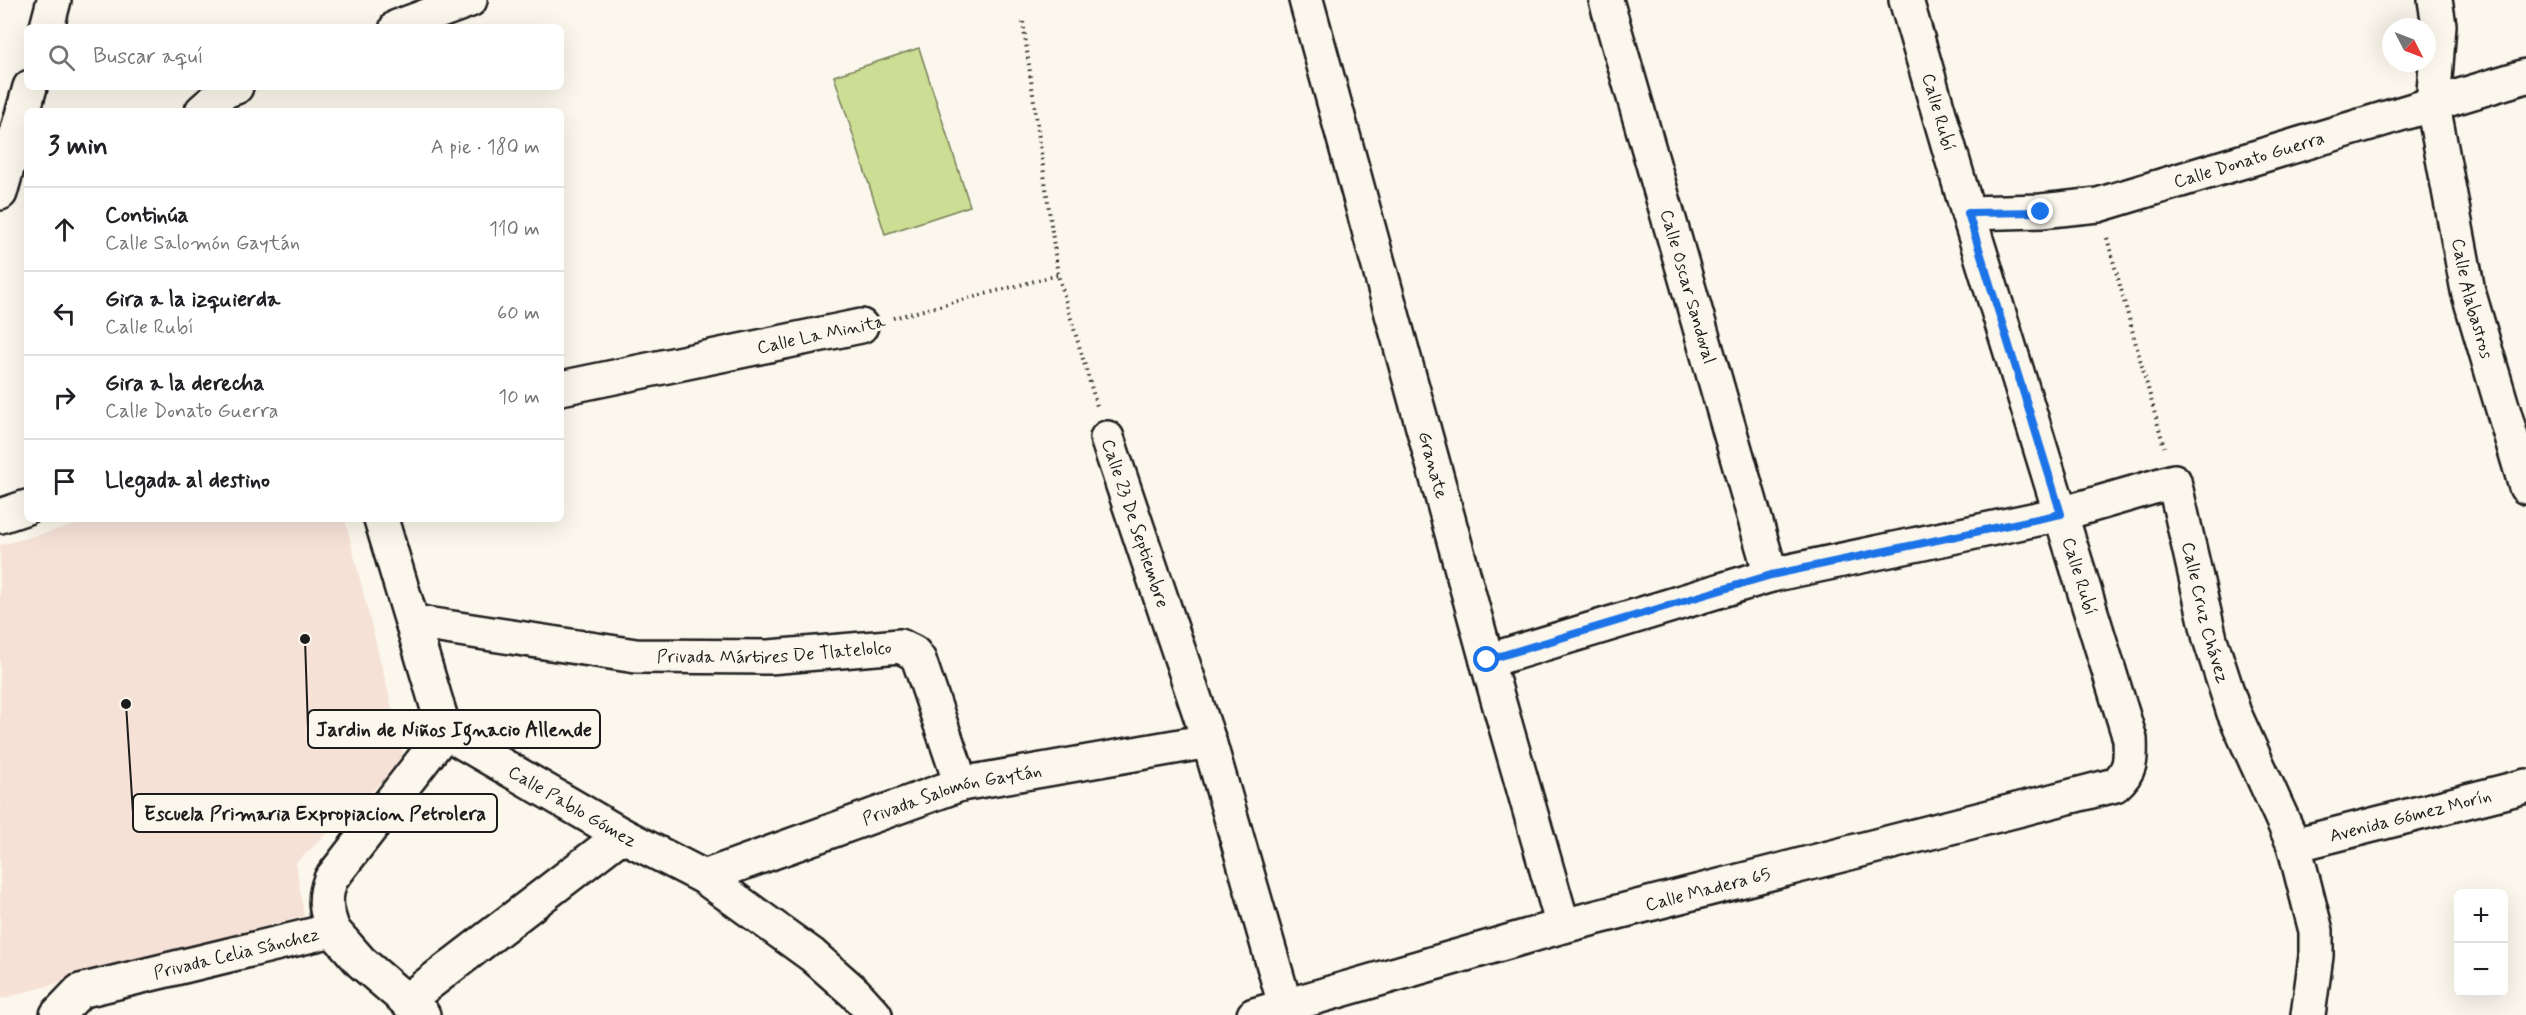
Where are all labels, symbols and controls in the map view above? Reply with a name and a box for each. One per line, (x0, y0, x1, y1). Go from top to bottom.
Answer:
north arrow (2382, 18, 2436, 72)
search box (24, 24, 564, 90)
icon: search (45, 41, 78, 74)
text: Buscar aquí (93, 43, 204, 71)
street label: Calle Rubí (1915, 71, 1961, 154)
street label: Calle Donato Guerra (2171, 126, 2328, 194)
text: 3 min (48, 130, 108, 164)
text: A pie · 180 m (431, 134, 540, 161)
route end (2027, 198, 2053, 224)
text: Continúa (105, 202, 189, 230)
street label: Calle Oscar Sandoval (1654, 207, 1721, 367)
icon: ahead (48, 213, 81, 246)
text: 110 m (489, 216, 540, 243)
text: Calle Salomón Gaytán (105, 230, 300, 257)
street label: Calle Alabastros (2445, 236, 2498, 362)
text: Gira a la izquierda (105, 286, 280, 314)
icon: left (48, 297, 81, 330)
text: 60 m (497, 300, 540, 327)
street label: Calle La Minita (755, 310, 888, 360)
text: Calle Rubí (105, 314, 194, 341)
text: Gira a la derecha (105, 370, 265, 398)
icon: right (48, 381, 81, 414)
text: 10 m (498, 384, 540, 411)
text: Calle Donato Guerra (105, 398, 278, 425)
street label: Granate (1412, 429, 1453, 502)
street label: Calle 23 De Septiembre (1095, 436, 1174, 611)
icon: arrive (48, 465, 81, 498)
text: Llegada al destino (105, 467, 270, 495)
street label: Calle Rubí (2056, 535, 2102, 618)
street label: Calle Cruz Chávez (2175, 540, 2235, 687)
street label: Privada Mártires De Tlatelolco (657, 636, 893, 670)
route start (1473, 646, 1499, 672)
callout: Jardin de Niños Ignacio Allende (308, 710, 600, 748)
text: Jardin de Niños Ignacio Allende (316, 717, 592, 746)
street label: Privada Salomón Gaytán (859, 759, 1044, 832)
street label: Calle Pablo Gómez (504, 760, 641, 854)
street label: Avenida Gómez Morín (2327, 784, 2494, 849)
callout: Escuela Primaria Expropiacion Petrolera (133, 794, 497, 832)
text: Escuela Primaria Expropiacion Petrolera (144, 801, 486, 828)
street label: Calle Madera 65 (1643, 862, 1773, 918)
map controls (2454, 889, 2508, 997)
button: + (2454, 889, 2508, 943)
street label: Privada Celia Sánchez (151, 923, 322, 986)
button: − (2454, 943, 2508, 997)

